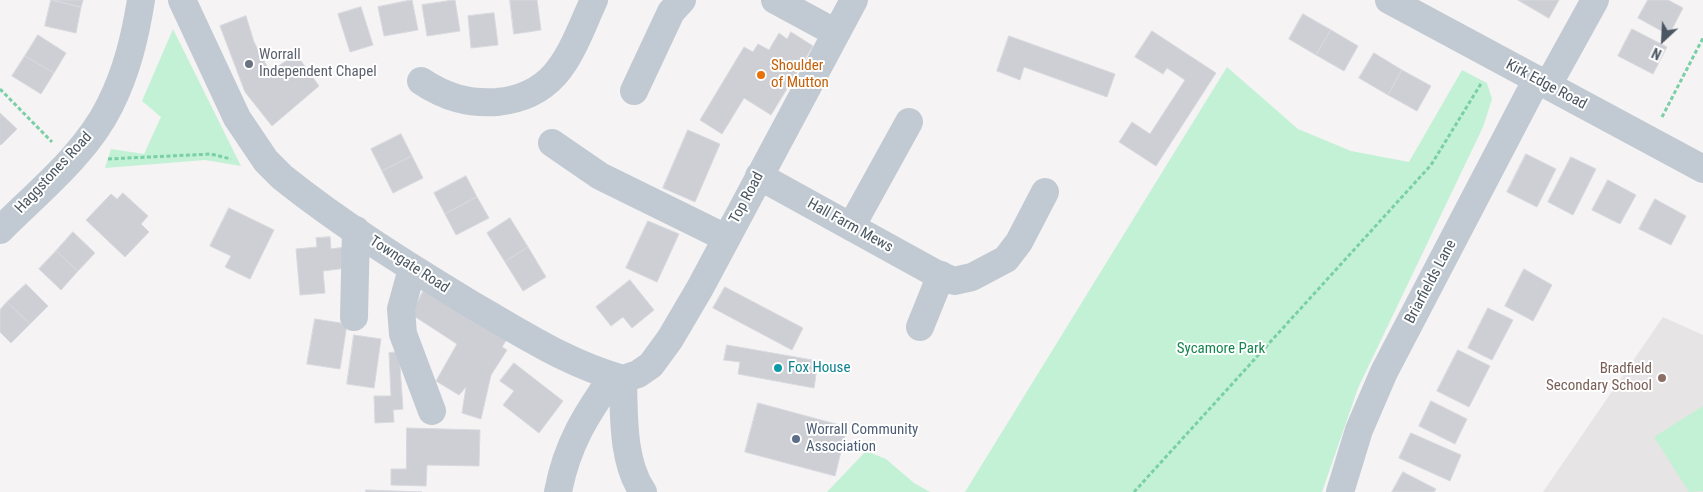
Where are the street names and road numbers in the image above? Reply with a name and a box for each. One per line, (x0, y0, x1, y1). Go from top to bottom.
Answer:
street label: Kirk Edge Road (1502, 56, 1590, 114)
street label: Haggstones Road (12, 129, 96, 217)
street label: Top Road (726, 169, 768, 227)
street label: Hall Farm Mews (804, 195, 896, 257)
street label: Towngate Road (366, 233, 452, 297)
street label: Briarfields Lane (1401, 237, 1461, 327)

